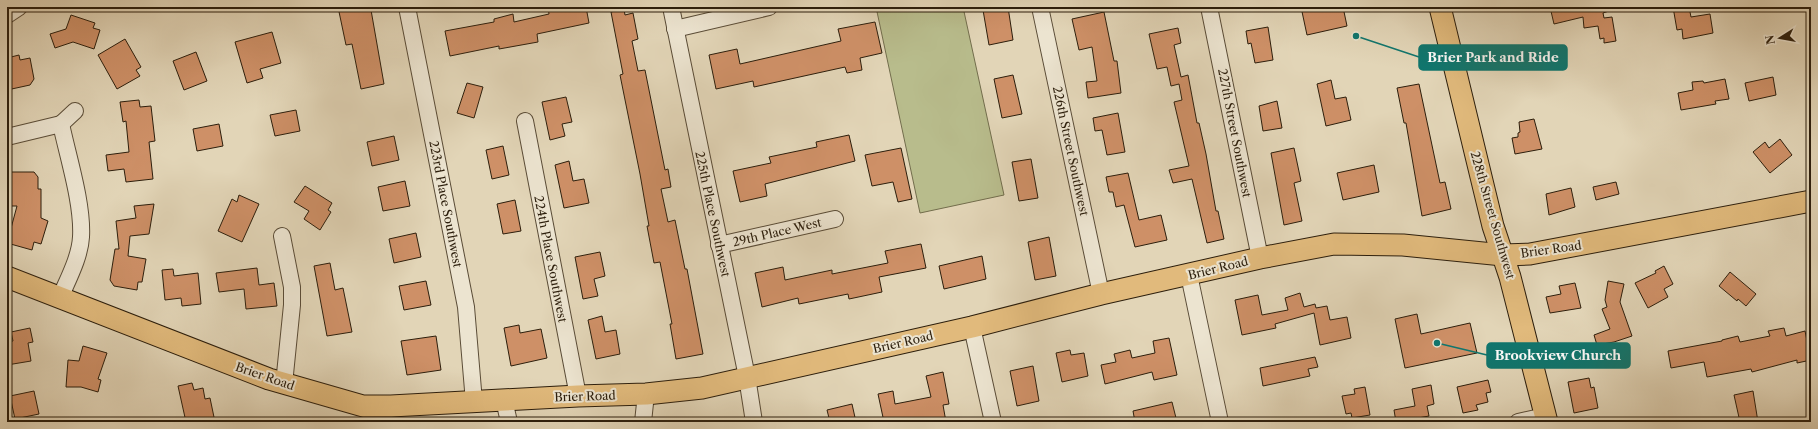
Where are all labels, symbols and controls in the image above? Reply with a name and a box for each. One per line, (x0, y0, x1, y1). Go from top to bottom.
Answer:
north arrow (1760, 18, 1800, 58)
text: N (1762, 33, 1778, 46)
callout: Brier Park and Ride (1419, 45, 1567, 70)
text: Brier Park and Ride (1427, 49, 1559, 65)
street label: 227th Street Southwest (1215, 67, 1255, 199)
street label: 226th Street Southwest (1050, 85, 1092, 218)
street label: 223rd Place Southwest (426, 139, 466, 269)
street label: 228th Street Southwest (1468, 149, 1519, 281)
street label: 225th Place Southwest (692, 150, 734, 279)
street label: 224th Place Southwest (531, 194, 571, 324)
street label: 29th Place West (731, 214, 824, 250)
street label: Brier Road (1520, 237, 1583, 261)
street label: Brier Road (1186, 253, 1250, 283)
street label: Brier Road (871, 328, 935, 356)
callout: Brookview Church (1487, 343, 1630, 368)
text: Brookview Church (1495, 347, 1621, 363)
street label: Brier Road (233, 359, 297, 393)
street label: Brier Road (554, 387, 617, 405)

